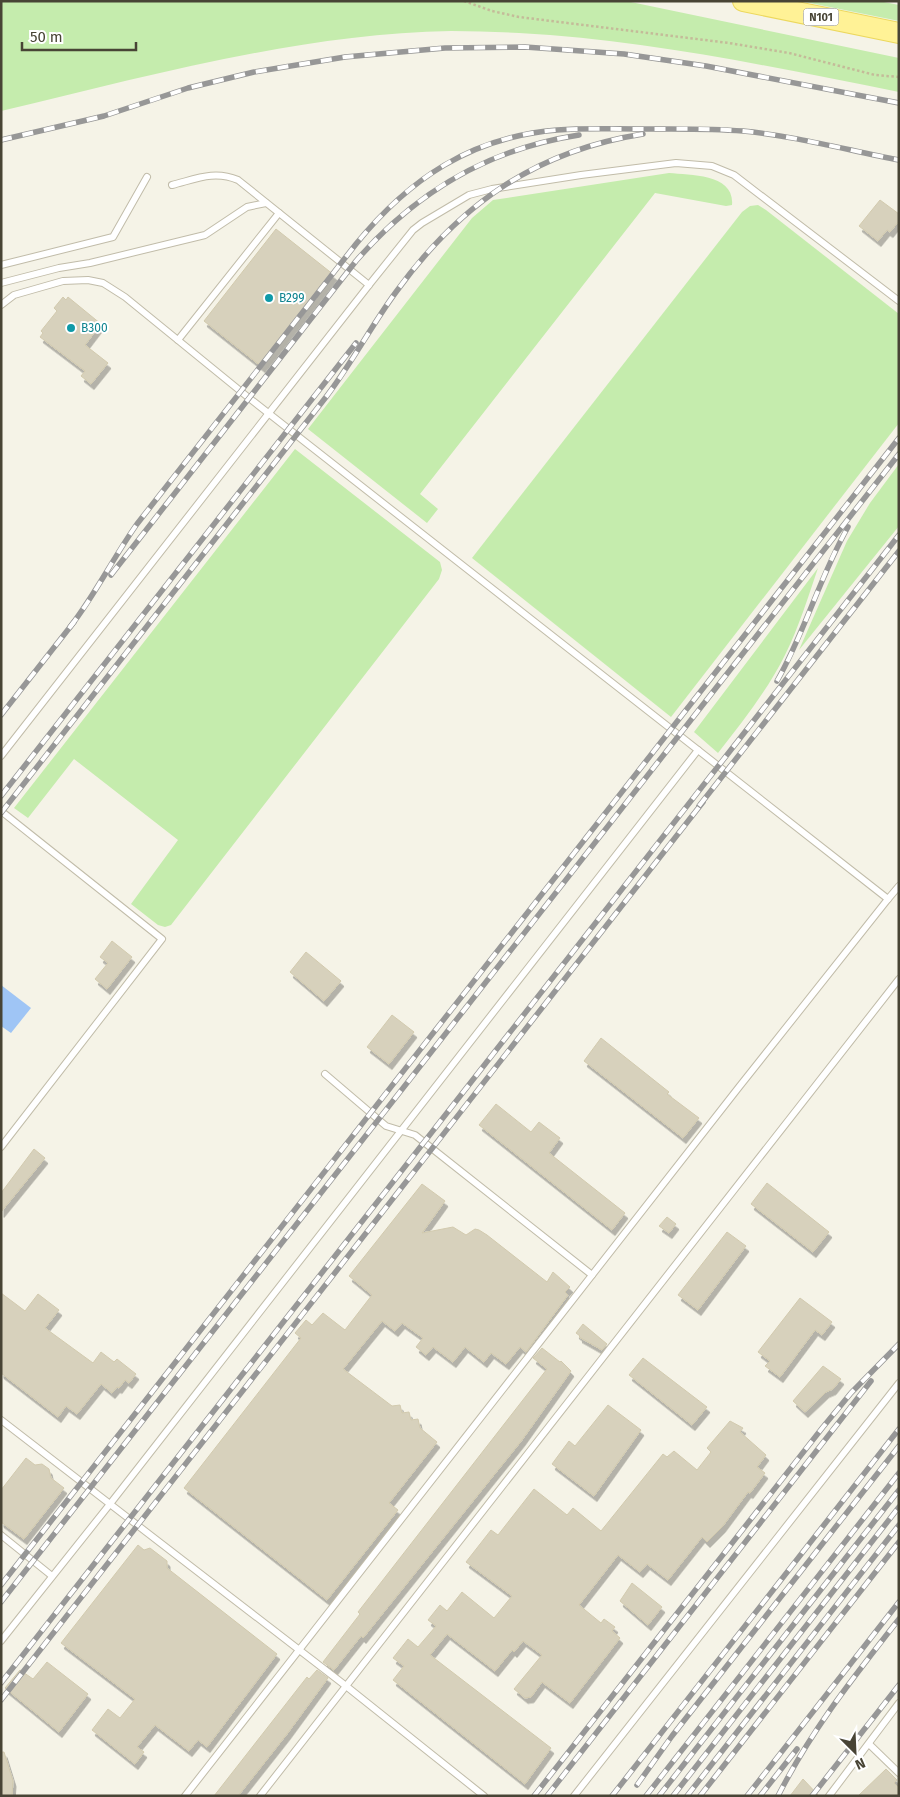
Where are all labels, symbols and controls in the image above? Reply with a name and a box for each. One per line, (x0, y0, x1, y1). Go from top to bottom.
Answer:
road number: N101 (804, 8, 838, 26)
scale bar (22, 20, 136, 52)
text: 50 m (30, 28, 63, 46)
place label: B299 (279, 291, 305, 305)
marker: B299 (263, 292, 275, 304)
place label: B300 (81, 321, 108, 335)
marker: B300 (65, 322, 77, 334)
north arrow (830, 1727, 880, 1777)
text: N (852, 1754, 868, 1773)

